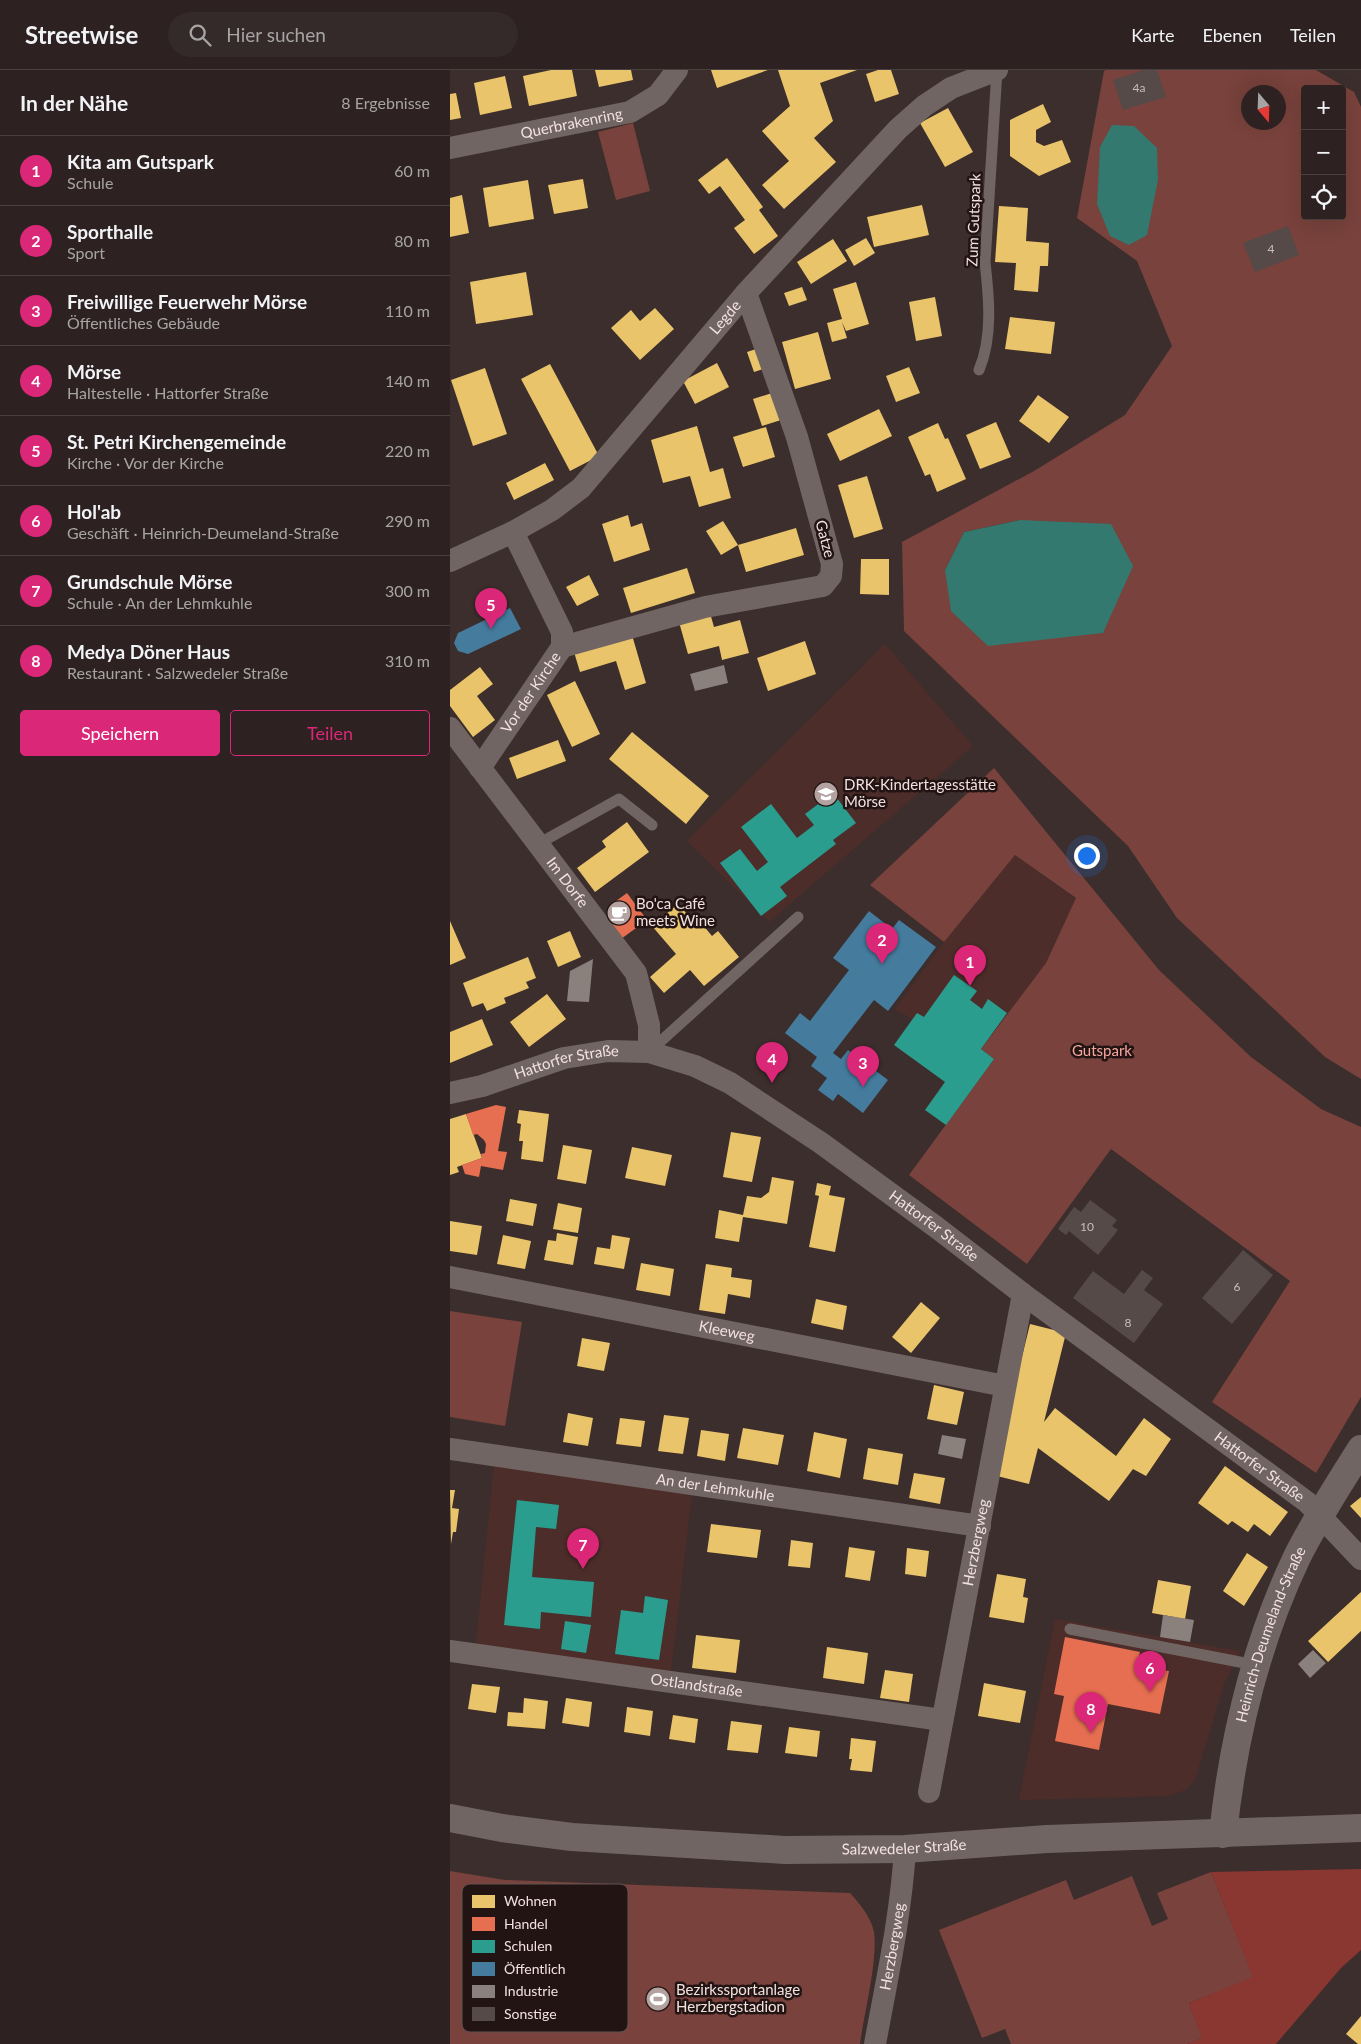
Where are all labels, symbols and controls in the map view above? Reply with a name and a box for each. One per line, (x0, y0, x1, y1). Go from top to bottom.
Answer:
search box (168, 12, 518, 57)
text: Streetwise (25, 20, 138, 49)
icon: search (186, 21, 214, 49)
text: Hier suchen (226, 23, 326, 46)
text: Karte (1131, 24, 1174, 46)
text: Ebenen (1202, 24, 1262, 46)
text: Teilen (1290, 24, 1336, 46)
house number: 4a (1133, 80, 1145, 95)
north arrow (1241, 85, 1286, 130)
map controls (1301, 85, 1346, 220)
button: + (1301, 85, 1346, 130)
text: In der Nähe (20, 90, 128, 115)
text: 8 Ergebnisse (341, 93, 430, 112)
street label: Querbrakenring (519, 104, 624, 142)
button: − (1301, 130, 1346, 175)
text: Kita am Gutspark (67, 150, 214, 173)
text: 1 (31, 161, 41, 180)
text: 60 m (394, 161, 430, 180)
text: Schule (67, 173, 113, 192)
street label: Zum Gutspark (962, 173, 984, 267)
button: locate (1301, 175, 1346, 220)
text: Sporthalle (67, 220, 153, 243)
text: 2 (31, 231, 41, 250)
text: 80 m (394, 231, 430, 250)
house number: 4 (1268, 241, 1275, 256)
text: Sport (67, 243, 105, 262)
text: Freiwillige Feuerwehr Mörse (67, 290, 307, 313)
street label: Legde (705, 296, 744, 338)
text: 3 (31, 301, 41, 320)
text: 110 m (385, 301, 430, 320)
text: Öffentliches Gebäude (67, 313, 220, 332)
text: Mörse (67, 360, 121, 383)
text: 4 (31, 371, 41, 390)
text: 140 m (385, 371, 430, 390)
text: Haltestelle · Hattorfer Straße (67, 383, 269, 402)
text: St. Petri Kirchengemeinde (67, 430, 286, 453)
text: 5 (31, 441, 41, 460)
text: 220 m (385, 441, 430, 460)
text: Kirche · Vor der Kirche (67, 453, 224, 472)
text: Hol'ab (67, 500, 121, 523)
text: 6 (31, 511, 41, 530)
text: 290 m (385, 511, 430, 530)
street label: Gatze (812, 518, 840, 560)
text: Geschäft · Heinrich-Deumeland-Straße (67, 523, 339, 542)
text: Grundschule Mörse (67, 570, 233, 593)
text: 7 (31, 581, 41, 600)
text: 300 m (385, 581, 430, 600)
pin: 5 (475, 588, 507, 629)
text: Schule · An der Lehmkuhle (67, 593, 252, 612)
text: Medya Döner Haus (67, 640, 230, 663)
street label: Vor der Kirche (496, 648, 564, 736)
text: 8 (31, 651, 41, 670)
text: 310 m (385, 651, 430, 670)
text: Restaurant · Salzwedeler Straße (67, 663, 288, 682)
button: Speichern (20, 710, 220, 756)
button: Teilen (230, 710, 430, 756)
place label: DRK-Kindertagesstätte Mörse (844, 775, 996, 810)
school or university icon: DRK-Kindertagesstätte Mörse (813, 781, 839, 807)
your location (1074, 843, 1100, 869)
street label: Im Dorfe (543, 853, 593, 911)
place label: Bo'ca Café meets Wine (636, 894, 715, 929)
cafe icon: Bo'ca Café meets Wine (606, 900, 632, 926)
pin: 2 (866, 923, 898, 964)
pin: 1 (954, 945, 986, 986)
street label: Hattorfer Straße (511, 1041, 619, 1082)
park label: Gutspark (1072, 1041, 1132, 1059)
pin: 4 (756, 1042, 788, 1083)
pin: 3 (847, 1046, 879, 1087)
street label: Hattorfer Straße (886, 1186, 983, 1265)
house number: 10 (1080, 1219, 1094, 1234)
house number: 6 (1234, 1279, 1241, 1294)
house number: 8 (1125, 1315, 1132, 1330)
street label: Kleeweg (697, 1316, 757, 1345)
street label: Hattorfer Straße (1211, 1427, 1309, 1505)
street label: An der Lehmkuhle (655, 1469, 776, 1504)
street label: Herzbergweg (958, 1497, 992, 1587)
pin: 7 (567, 1528, 599, 1569)
street label: Heinrich-Deumeland-Straße (1231, 1543, 1309, 1724)
pin: 6 (1134, 1651, 1166, 1692)
street label: Ostlandstraße (649, 1669, 744, 1700)
pin: 8 (1075, 1692, 1107, 1733)
street label: Salzwedeler Straße (842, 1835, 967, 1858)
legend (462, 1884, 628, 2032)
text: Wohnen (504, 1892, 556, 1909)
street label: Herzbergweg (875, 1901, 908, 1991)
text: Handel (504, 1915, 548, 1932)
text: Schulen (504, 1937, 552, 1954)
text: Öffentlich (504, 1960, 566, 1977)
place label: Bezirkssportanlage Herzbergstadion (676, 1980, 800, 2015)
text: Industrie (504, 1982, 558, 1999)
sports icon: Bezirkssportanlage Herzbergstadion (645, 1986, 671, 2012)
text: Sonstige (504, 2005, 557, 2022)

